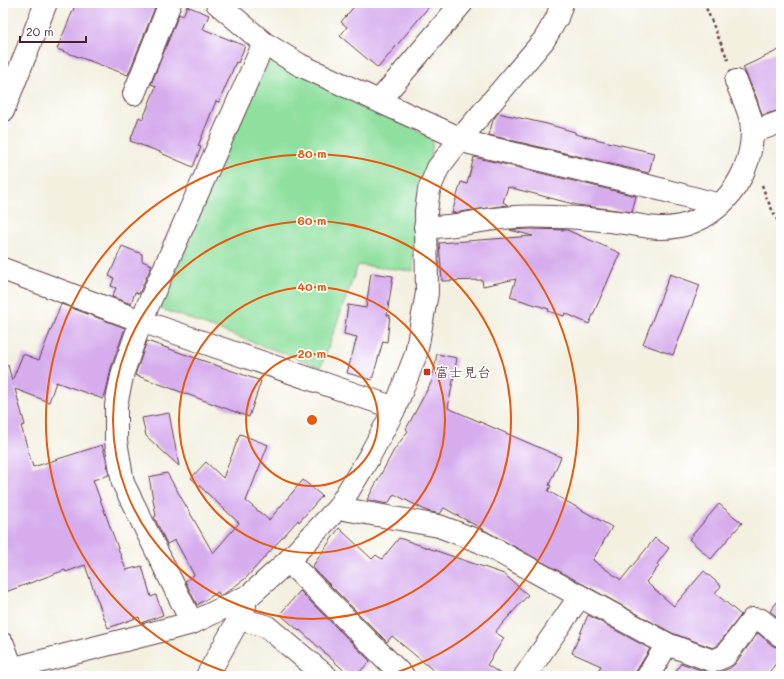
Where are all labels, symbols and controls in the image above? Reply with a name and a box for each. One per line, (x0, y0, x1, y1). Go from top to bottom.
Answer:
scale bar (20, 18, 86, 44)
text: 20 m (26, 23, 54, 39)
text: 80 m (297, 145, 327, 161)
text: 60 m (298, 212, 326, 228)
text: 40 m (297, 278, 327, 294)
text: 20 m (298, 345, 326, 361)
place label: 富士見台 (435, 362, 491, 381)
marker: 富士見台 (422, 367, 432, 377)
centre of rings (305, 413, 319, 427)

